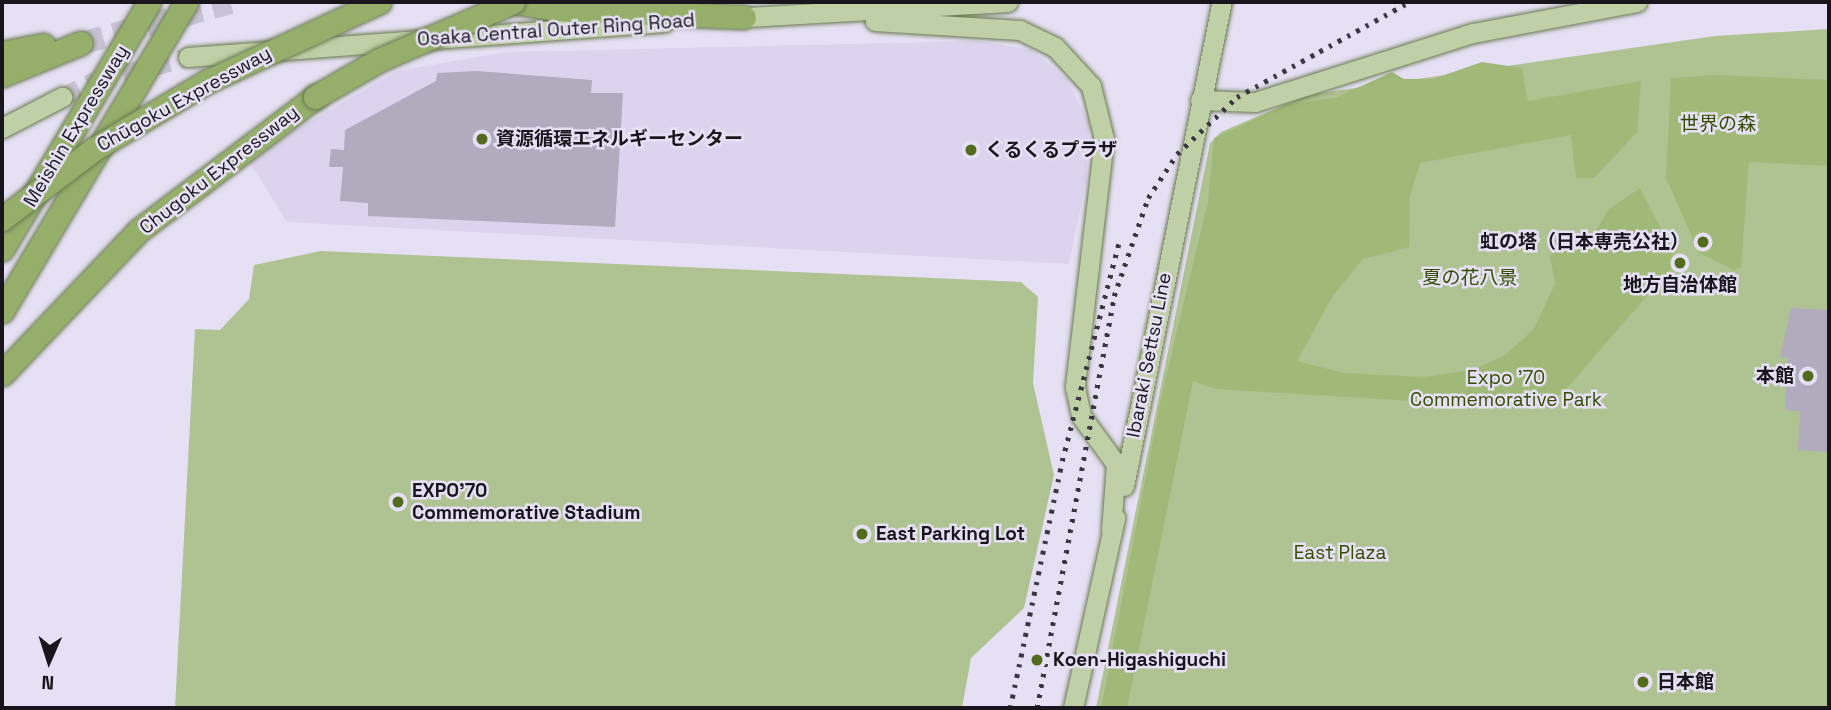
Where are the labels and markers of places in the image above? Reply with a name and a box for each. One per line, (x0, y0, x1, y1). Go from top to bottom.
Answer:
place label: 資源循環エネルギーセンター (496, 128, 743, 150)
marker: 資源循環エネルギーセンター (474, 131, 490, 147)
place label: くるくるプラザ (985, 139, 1118, 161)
marker: くるくるプラザ (963, 142, 979, 158)
place label: 虹の塔（日本専売公社） (1480, 231, 1689, 253)
marker: 虹の塔（日本専売公社） (1695, 234, 1711, 250)
marker: 地方自治体館 (1672, 255, 1688, 271)
place label: 地方自治体館 (1623, 274, 1737, 296)
place label: 本館 (1756, 365, 1794, 387)
marker: 本館 (1800, 368, 1816, 384)
place label: EXPO'70 Commemorative Stadium (412, 480, 640, 524)
marker: EXPO'70 Commemorative Stadium (390, 494, 406, 510)
place label: East Parking Lot (876, 523, 1025, 545)
marker: East Parking Lot (854, 526, 870, 542)
place label: Koen-Higashiguchi (1053, 649, 1226, 671)
marker: Koen-Higashiguchi (1027, 650, 1047, 670)
place label: 日本館 (1657, 671, 1714, 693)
marker: 日本館 (1635, 674, 1651, 690)

